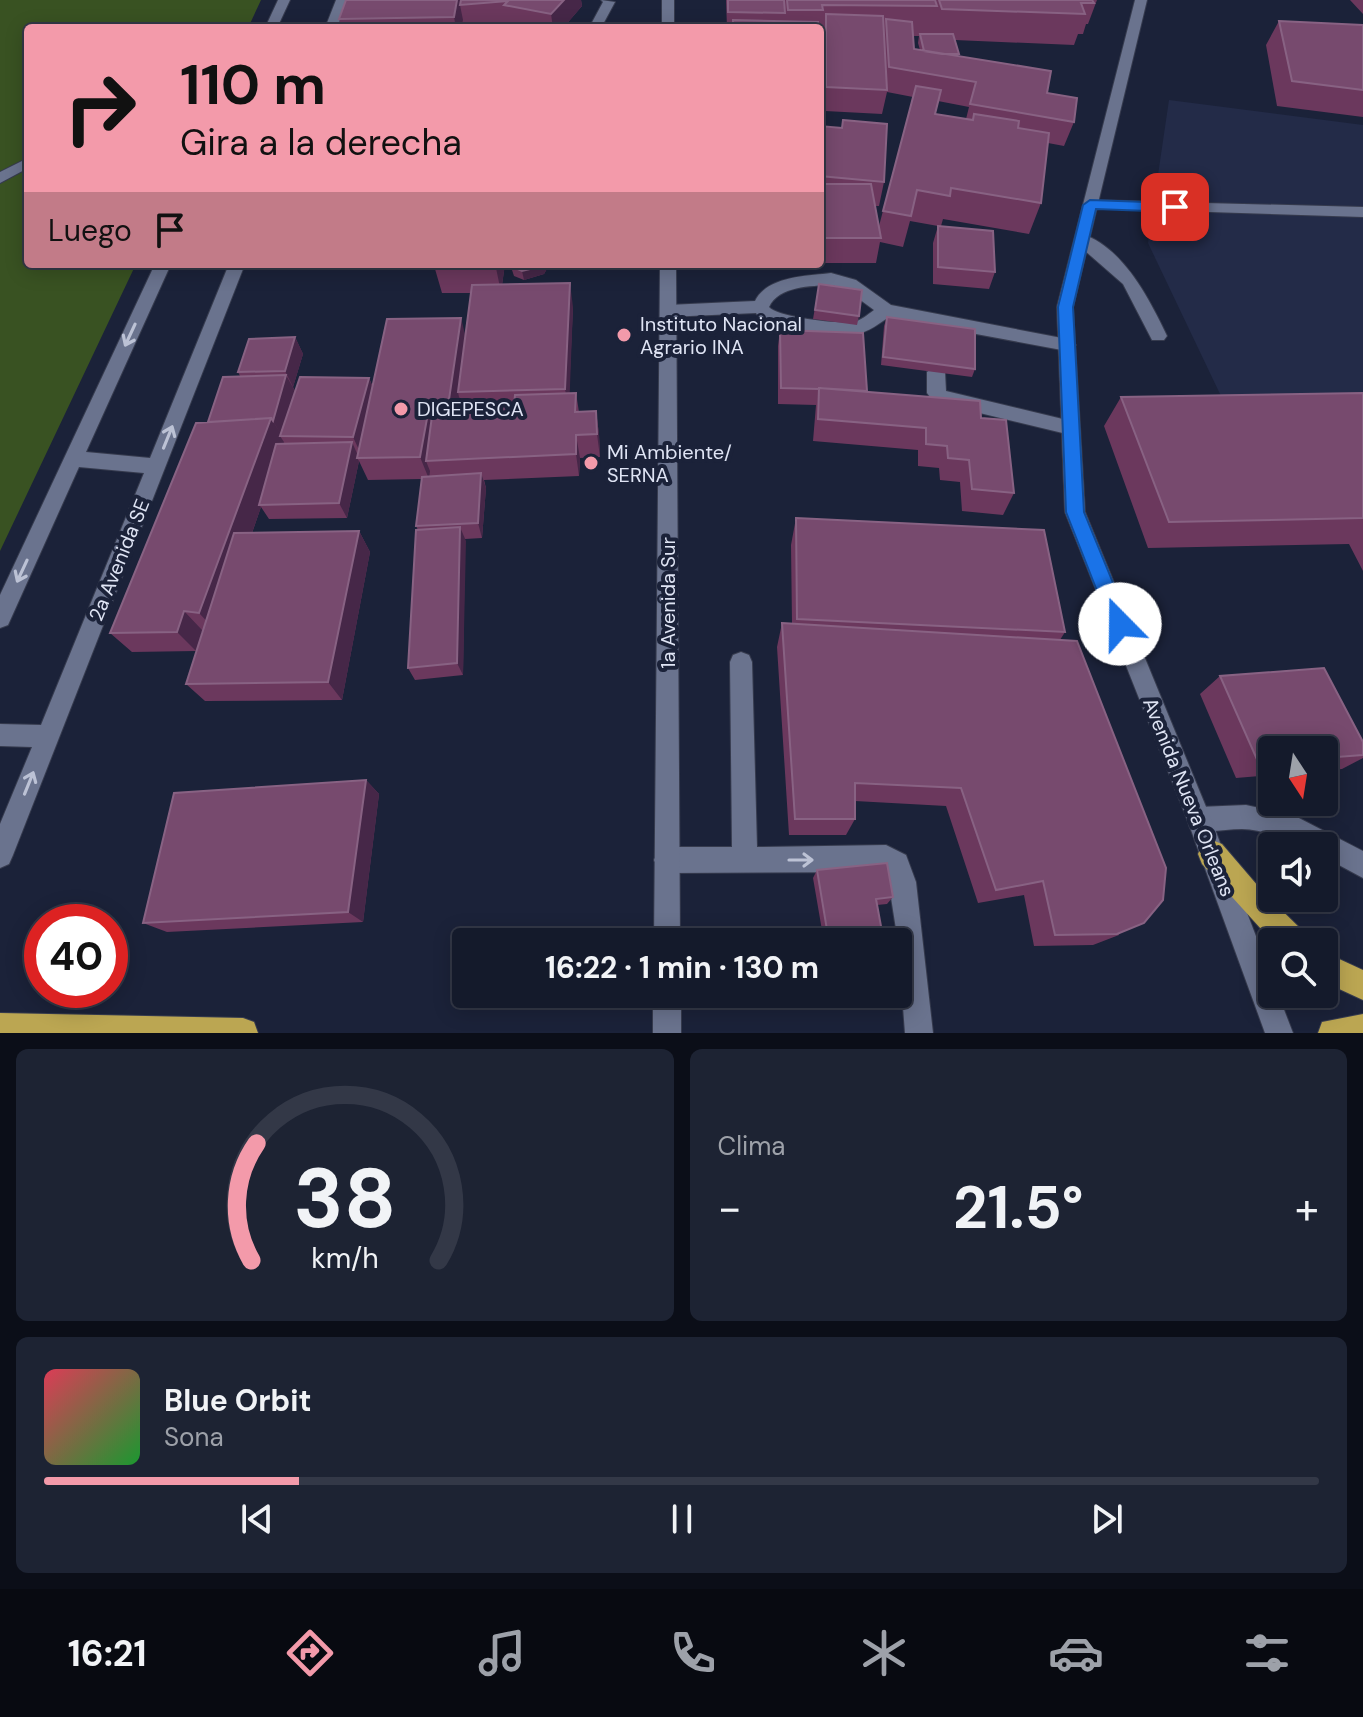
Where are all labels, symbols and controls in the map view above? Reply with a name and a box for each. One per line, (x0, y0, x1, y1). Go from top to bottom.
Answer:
text: 110 m (180, 48, 326, 121)
icon: right (48, 56, 152, 160)
text: Gira a la derecha (180, 119, 462, 166)
pin (1141, 173, 1209, 241)
icon: arrive (1153, 185, 1197, 229)
icon: arrive (148, 208, 192, 252)
text: Luego (48, 211, 132, 250)
place label: Instituto Nacional Agrario INA (640, 311, 802, 360)
one-way arrow (122, 323, 137, 347)
marker: Instituto Nacional Agrario INA (615, 326, 633, 344)
place label: DIGEPESCA (417, 396, 524, 422)
marker: DIGEPESCA (392, 400, 410, 418)
one-way arrow (161, 425, 176, 450)
place label: Mi Ambiente/ SERNA (607, 439, 732, 488)
marker: Mi Ambiente/ SERNA (582, 454, 600, 472)
street label: 2a Avenida SE (83, 495, 155, 625)
street label: 1a Avenida Sur (655, 537, 681, 669)
one-way arrow (14, 559, 29, 583)
position arrow (1078, 582, 1162, 666)
street label: Avenida Nueva Orleans (1137, 694, 1241, 900)
north arrow (1258, 736, 1338, 816)
map controls (1258, 736, 1338, 1008)
one-way arrow (23, 771, 37, 796)
button: sound (1258, 832, 1338, 912)
one-way arrow (787, 852, 814, 868)
speed limit sign: 40 (24, 904, 128, 1008)
button: search (1258, 928, 1338, 1008)
text: 16:22 · 1 min · 130 m (545, 948, 819, 987)
text: Clima (718, 1129, 786, 1163)
text: 38 (293, 1144, 396, 1253)
text: 21.5° (953, 1168, 1084, 1247)
text: − (718, 1179, 742, 1237)
text: + (1295, 1179, 1319, 1237)
text: km/h (311, 1240, 379, 1277)
text: Blue Orbit (164, 1381, 311, 1420)
text: Sona (164, 1420, 224, 1454)
icon: previous (235, 1497, 279, 1541)
icon: pause (660, 1497, 704, 1541)
icon: next (1085, 1497, 1129, 1541)
icon: directions (282, 1625, 338, 1681)
icon: music (474, 1625, 530, 1681)
icon: phone (665, 1625, 721, 1681)
icon: climate (856, 1625, 912, 1681)
icon: car (1048, 1625, 1104, 1681)
icon: filters (1239, 1625, 1295, 1681)
text: 16:21 (68, 1630, 147, 1677)

